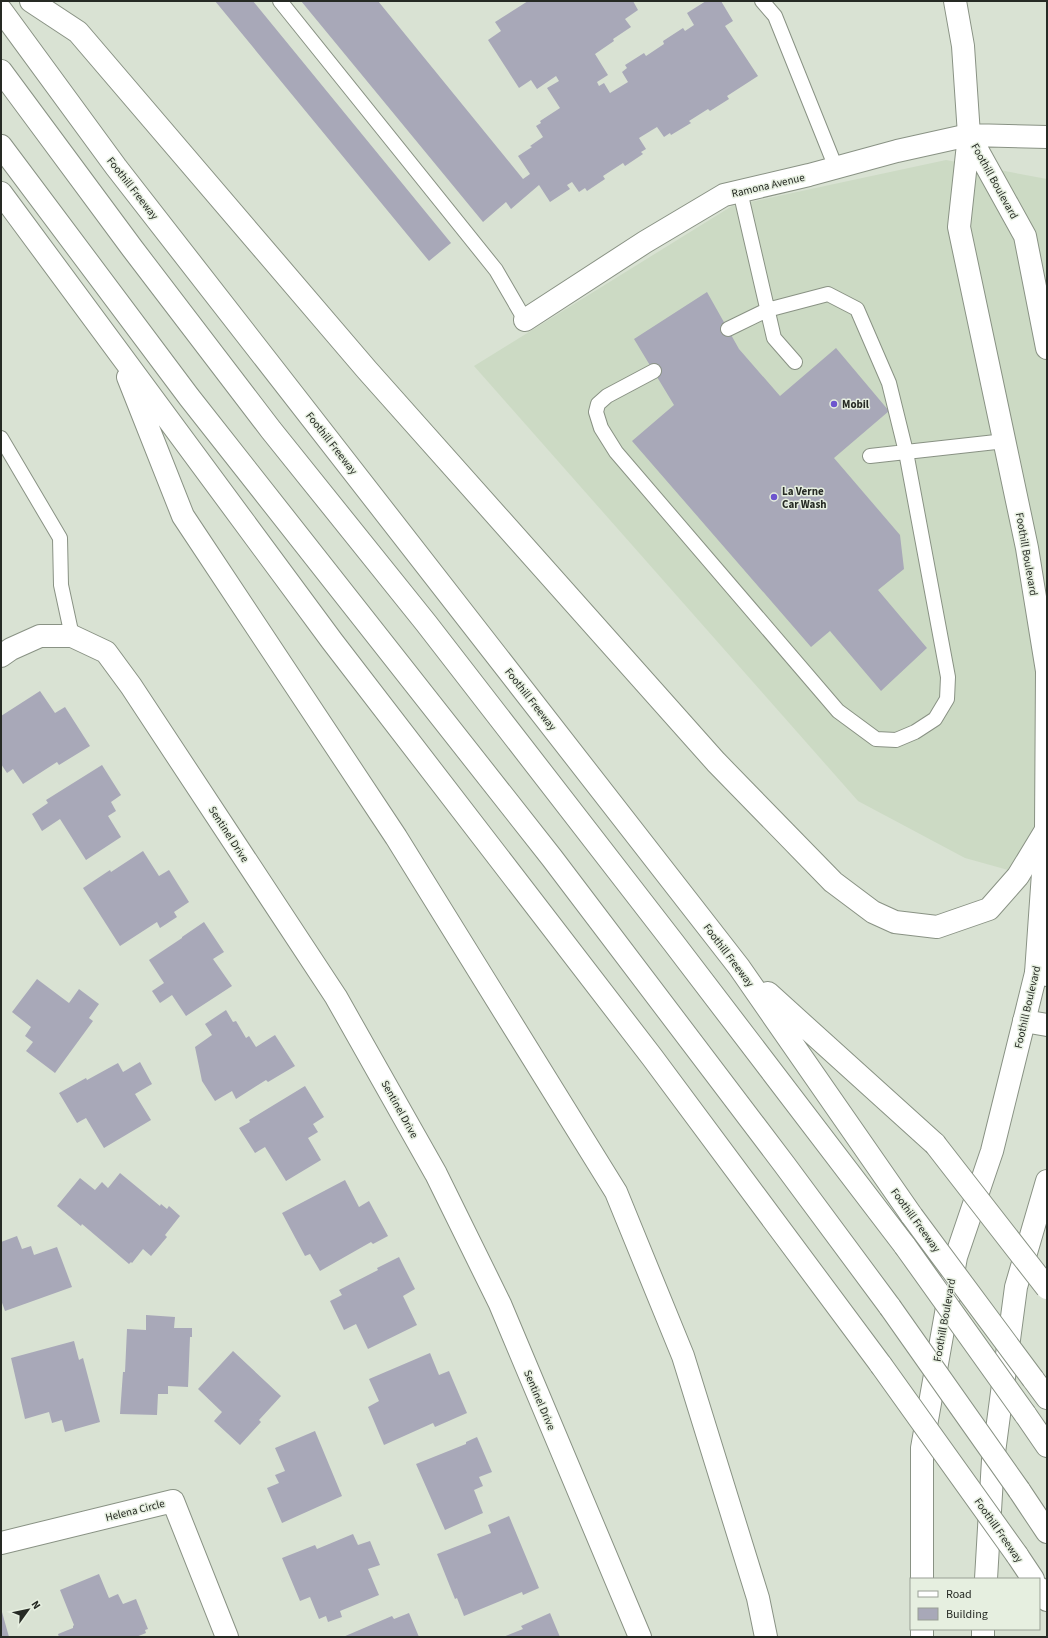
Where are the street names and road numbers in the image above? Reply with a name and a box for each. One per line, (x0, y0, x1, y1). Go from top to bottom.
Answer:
street label: Foothill Boulevard (968, 141, 1022, 222)
street label: Foothill Freeway (103, 154, 162, 223)
street label: Ramona Avenue (730, 170, 807, 201)
street label: Foothill Freeway (302, 409, 361, 478)
street label: Foothill Boulevard (1012, 511, 1041, 597)
street label: Foothill Freeway (501, 665, 560, 734)
street label: Sentinel Drive (205, 803, 253, 866)
street label: Foothill Freeway (700, 921, 757, 990)
street label: Foothill Boulevard (1011, 964, 1044, 1050)
street label: Sentinel Drive (377, 1078, 422, 1141)
street label: Foothill Freeway (887, 1185, 944, 1255)
street label: Foothill Boulevard (930, 1277, 959, 1363)
street label: Sentinel Drive (520, 1368, 559, 1433)
street label: Foothill Freeway (971, 1495, 1026, 1566)
street label: Helena Circle (104, 1496, 167, 1525)

